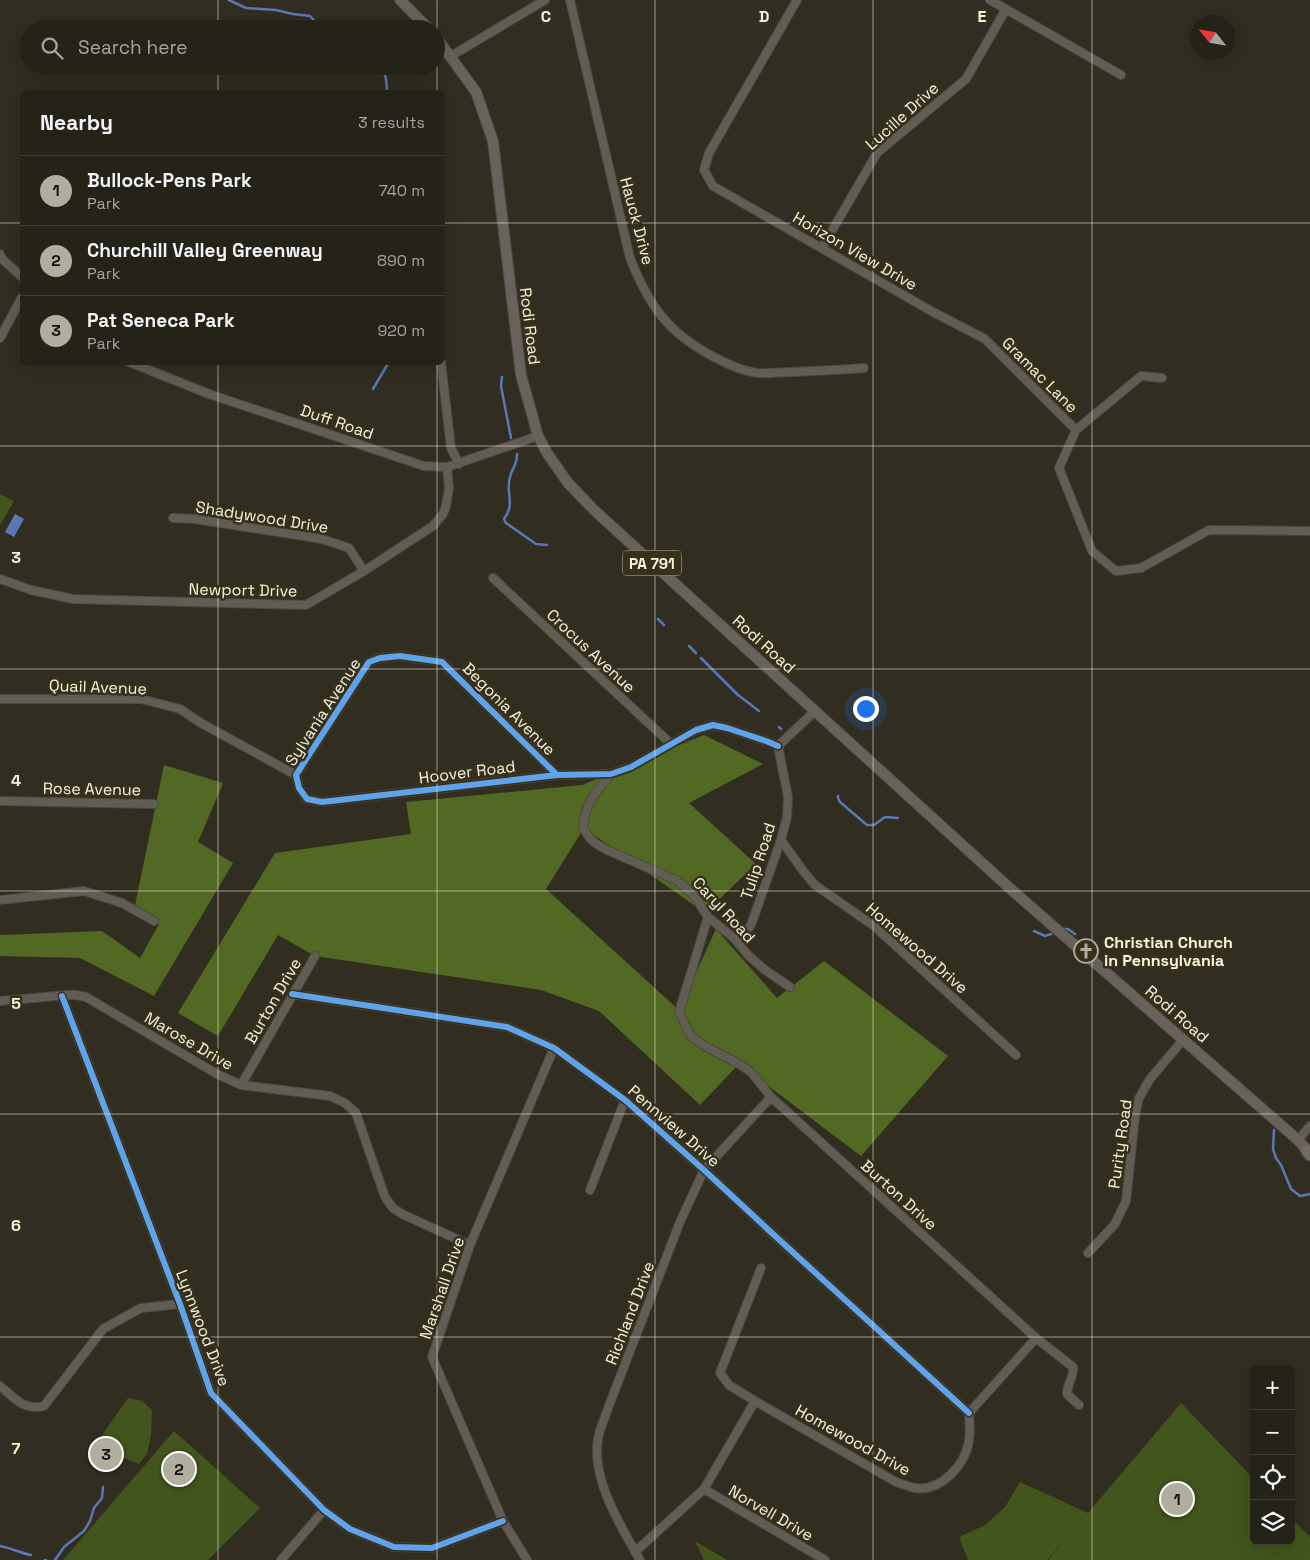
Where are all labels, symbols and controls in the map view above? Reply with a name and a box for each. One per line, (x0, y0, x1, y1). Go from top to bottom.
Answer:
text: C (541, 6, 551, 27)
text: D (759, 6, 769, 27)
text: E (978, 6, 987, 27)
north arrow (1190, 15, 1235, 60)
search box (20, 20, 445, 75)
icon: search (38, 34, 66, 62)
text: Search here (78, 35, 188, 60)
street label: Lucille Drive (861, 78, 943, 154)
text: Nearby (40, 109, 113, 136)
text: 3 results (358, 112, 425, 133)
text: Bullock-Pens Park (87, 168, 252, 193)
street label: Hauck Drive (615, 175, 659, 267)
text: 1 (52, 180, 60, 201)
text: 740 m (379, 180, 425, 201)
text: Park (87, 193, 120, 214)
street label: Horizon View Drive (789, 207, 921, 295)
text: Churchill Valley Greenway (87, 238, 323, 263)
text: 2 (51, 250, 61, 271)
text: 890 m (377, 250, 425, 271)
text: Park (87, 263, 120, 284)
street label: Rodi Road (515, 286, 545, 366)
text: Pat Seneca Park (87, 308, 235, 333)
text: 3 (51, 320, 61, 341)
text: 920 m (377, 320, 425, 341)
text: Park (87, 333, 120, 354)
street label: Gramac Lane (998, 333, 1082, 417)
street label: Duff Road (298, 400, 376, 444)
street label: Shadywood Drive (194, 496, 330, 538)
text: 3 (11, 547, 21, 568)
road number: PA 791 (623, 550, 681, 576)
street label: Newport Drive (188, 579, 298, 601)
street label: Crocus Avenue (542, 604, 640, 698)
street label: Rodi Road (728, 610, 800, 678)
street label: Sylvania Avenue (280, 654, 366, 770)
street label: Begonia Avenue (458, 658, 560, 760)
street label: Quail Avenue (49, 675, 147, 699)
your location (853, 696, 879, 722)
street label: Hoover Road (418, 756, 516, 788)
text: 4 (11, 770, 21, 791)
street label: Rose Avenue (43, 778, 141, 800)
street label: Tulip Road (736, 820, 780, 902)
street label: Caryl Road (688, 873, 760, 947)
street label: Homewood Drive (862, 898, 972, 998)
place label: Christian Church in Pennsylvania (1104, 932, 1233, 971)
church icon: Christian Church in Pennsylvania (1073, 938, 1099, 964)
street label: Burton Drive (240, 954, 306, 1048)
street label: Rodi Road (1141, 981, 1213, 1047)
text: 5 (11, 993, 21, 1014)
street label: Marose Drive (141, 1007, 237, 1075)
street label: Pennview Drive (624, 1080, 724, 1172)
street label: Purity Road (1103, 1098, 1137, 1190)
street label: Burton Drive (856, 1155, 942, 1235)
text: 6 (11, 1215, 21, 1236)
street label: Marshall Drive (415, 1234, 469, 1342)
street label: Richland Drive (601, 1258, 659, 1368)
street label: Lynnwood Drive (171, 1267, 235, 1389)
map controls (1250, 1365, 1295, 1545)
button: + (1250, 1365, 1295, 1410)
street label: Homewood Drive (792, 1400, 914, 1480)
button: − (1250, 1410, 1295, 1455)
pin: 3 (90, 1435, 122, 1473)
text: 7 (12, 1438, 21, 1459)
pin: 2 (163, 1450, 195, 1488)
button: locate (1250, 1455, 1295, 1500)
street label: Norvell Drive (725, 1480, 817, 1546)
pin: 1 (1161, 1480, 1193, 1518)
button: layers (1250, 1500, 1295, 1545)

